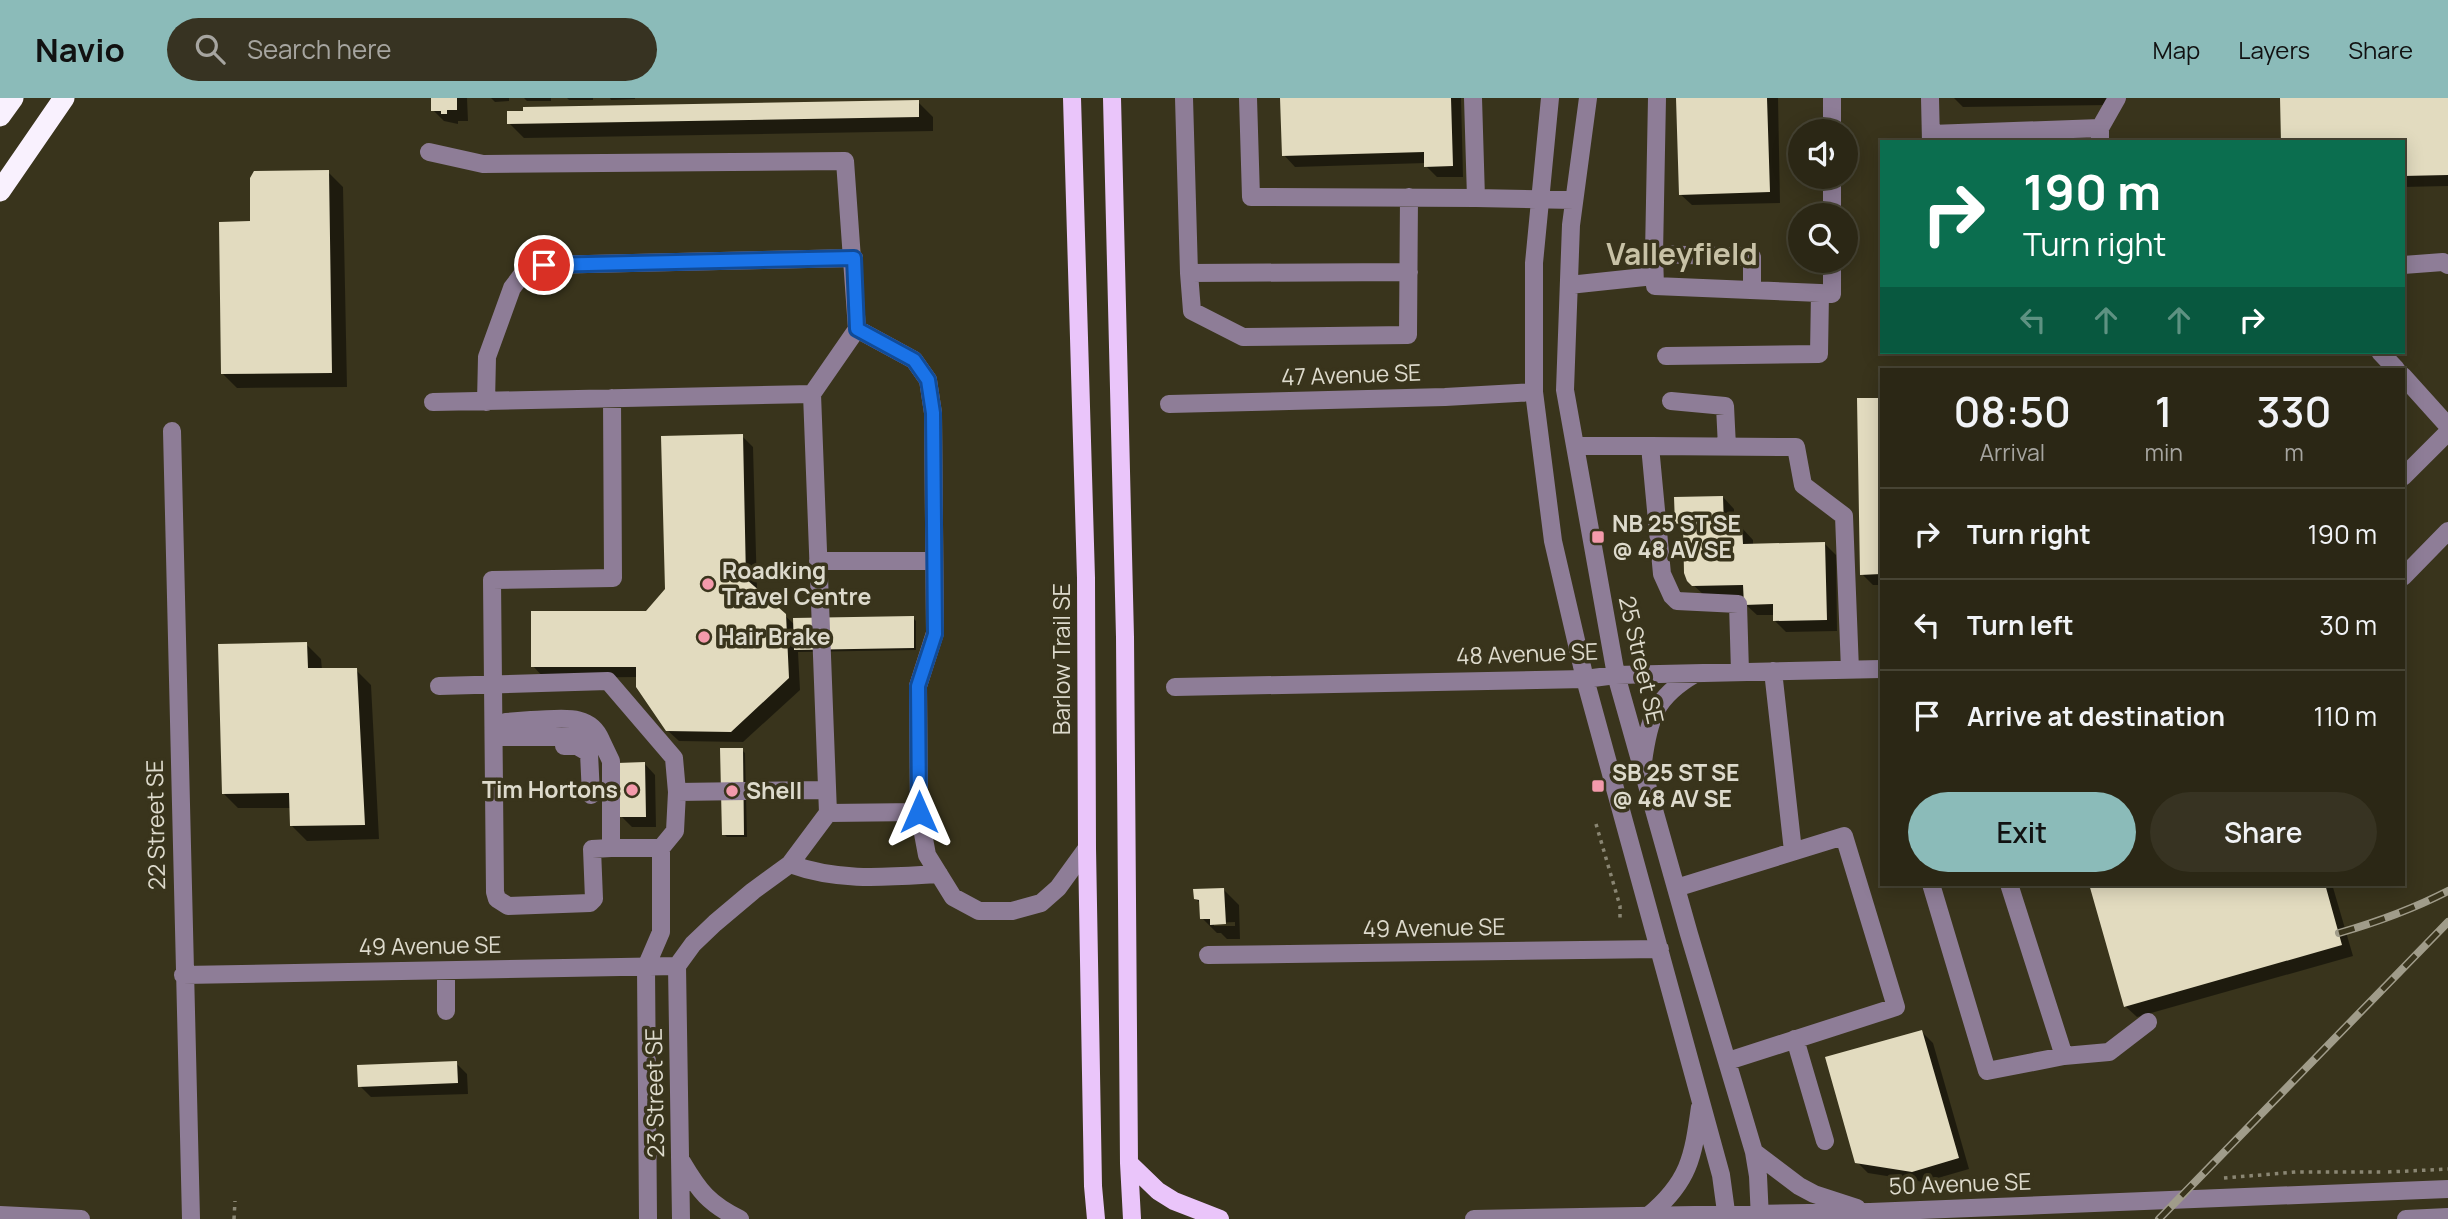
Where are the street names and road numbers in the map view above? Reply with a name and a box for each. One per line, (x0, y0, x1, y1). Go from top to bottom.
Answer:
street label: 47 Avenue SE (1280, 356, 1422, 392)
street label: Barlow Trail SE (1045, 583, 1077, 735)
street label: 25 Street SE (1612, 593, 1672, 727)
street label: 48 Avenue SE (1455, 635, 1599, 671)
street label: 22 Street SE (138, 760, 172, 890)
street label: 49 Avenue SE (1362, 910, 1506, 944)
street label: 49 Avenue SE (358, 928, 502, 962)
street label: 23 Street SE (637, 1028, 671, 1158)
street label: 50 Avenue SE (1888, 1165, 2032, 1201)

